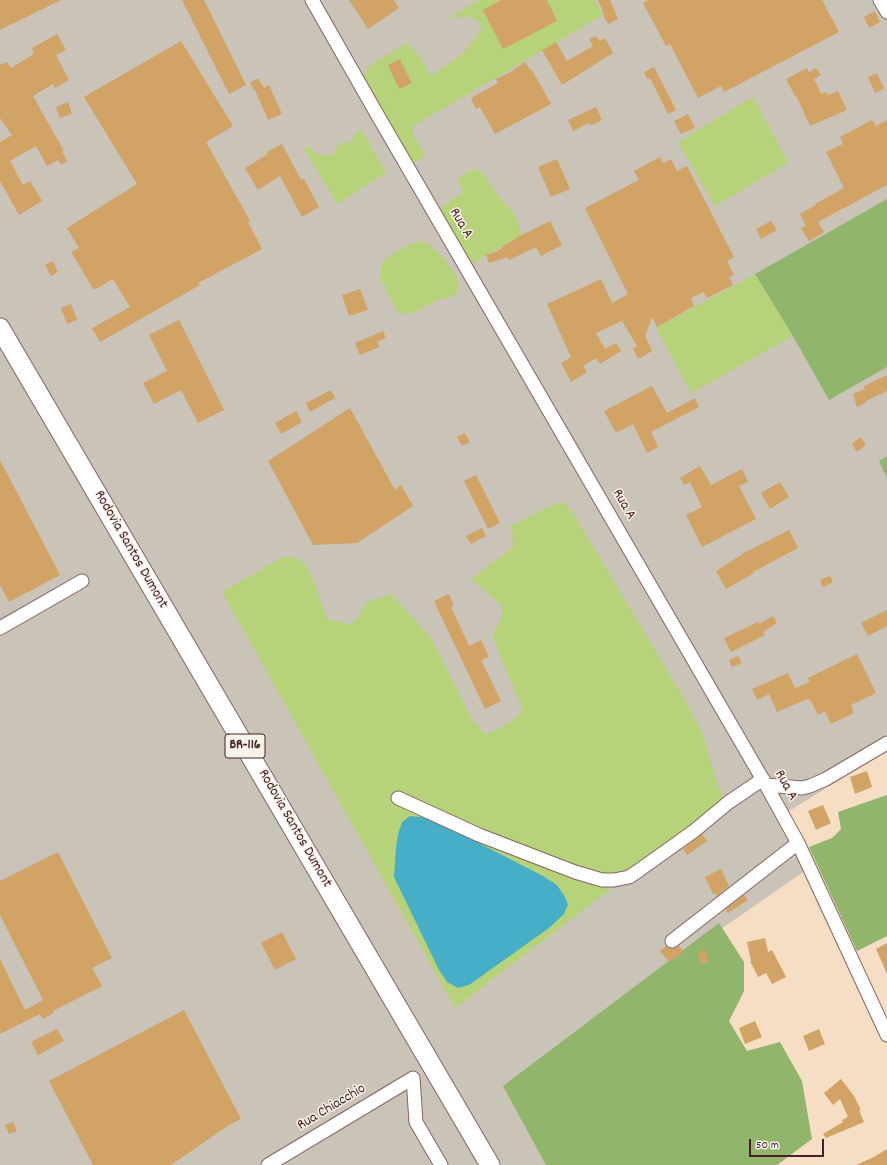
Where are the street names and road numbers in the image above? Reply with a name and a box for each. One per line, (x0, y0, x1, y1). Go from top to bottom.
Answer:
street label: Rua A (444, 205, 476, 243)
street label: Rua A (607, 486, 639, 524)
street label: Rodovia Santos Dumont (89, 488, 171, 612)
road number: BR-116 (225, 734, 265, 758)
street label: Rodovia Santos Dumont (253, 767, 335, 891)
street label: Rua A (769, 767, 801, 805)
street label: Rua Chiacchio (295, 1081, 369, 1135)

